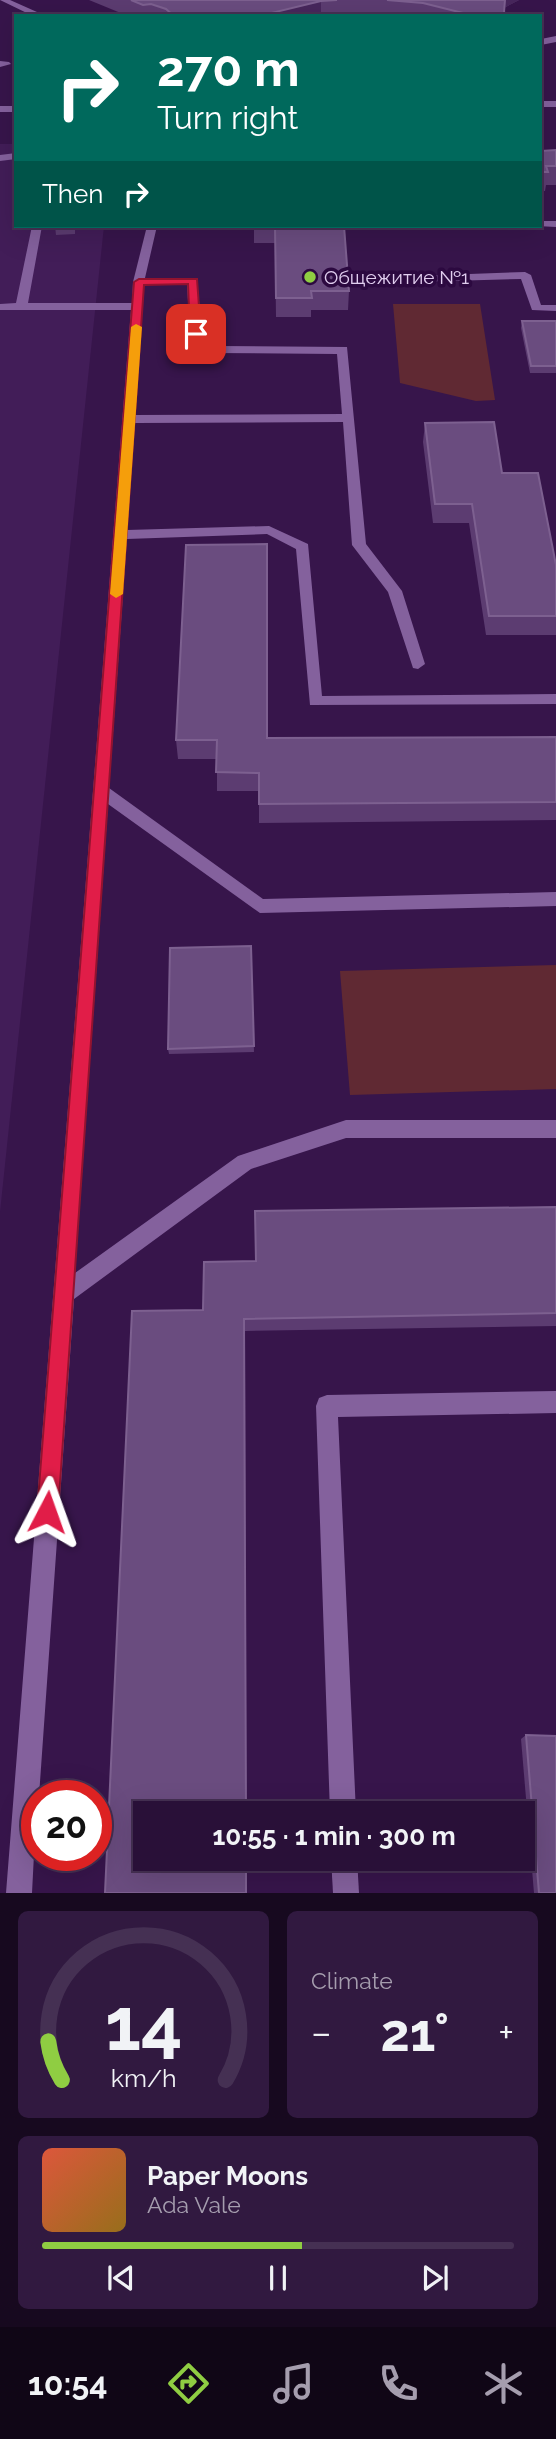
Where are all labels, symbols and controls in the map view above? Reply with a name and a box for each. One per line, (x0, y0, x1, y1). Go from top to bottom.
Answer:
text: 270 m (157, 40, 300, 97)
icon: right (42, 42, 133, 133)
text: Turn right (157, 99, 298, 136)
icon: right (117, 175, 155, 213)
text: Then (42, 179, 103, 209)
place label: Общежитие №1 (324, 266, 469, 288)
marker: Общежитие №1 (302, 269, 318, 285)
pin (166, 304, 226, 364)
icon: arrive (177, 315, 215, 353)
position arrow (10, 1475, 84, 1549)
speed limit sign: 20 (21, 1780, 112, 1871)
text: 10:55 · 1 min · 300 m (212, 1821, 456, 1851)
text: Climate (311, 1967, 393, 1994)
text: 14 (105, 1983, 182, 2068)
text: 21° (381, 2002, 449, 2063)
text: − (311, 2010, 331, 2055)
text: + (498, 2010, 514, 2055)
text: km/h (111, 2063, 176, 2093)
text: Paper Moons (147, 2161, 308, 2191)
text: Ada Vale (147, 2191, 241, 2218)
icon: previous (102, 2259, 140, 2297)
icon: pause (259, 2259, 297, 2297)
icon: next (416, 2259, 454, 2297)
icon: directions (164, 2359, 213, 2408)
icon: music (269, 2359, 318, 2408)
icon: phone (374, 2359, 423, 2408)
icon: climate (479, 2359, 528, 2408)
text: 10:54 (28, 2365, 107, 2402)

